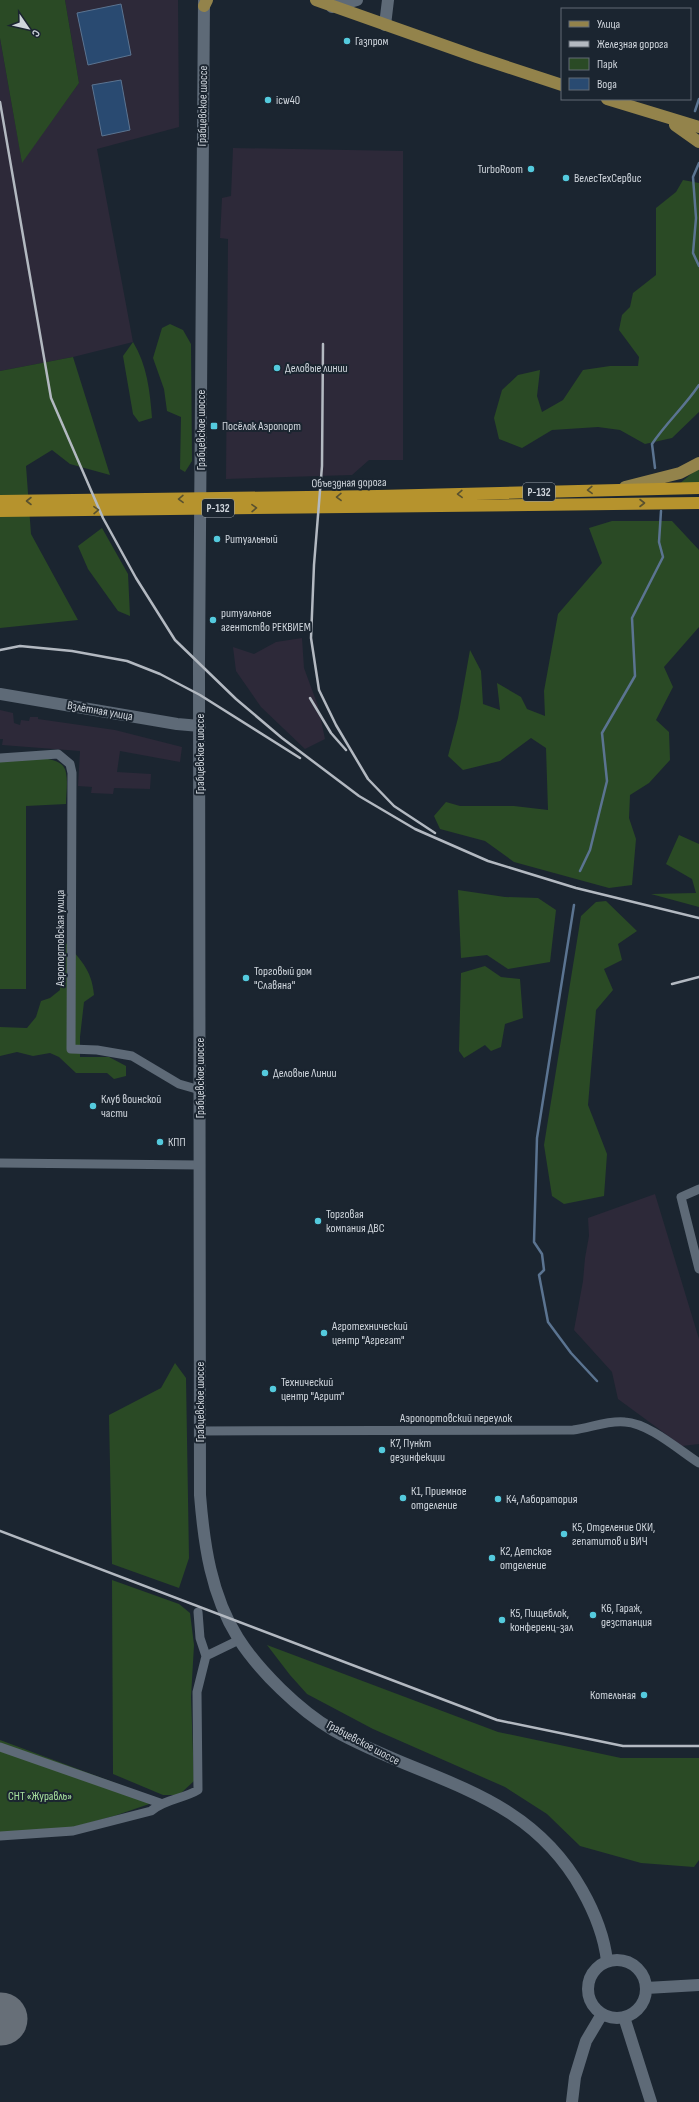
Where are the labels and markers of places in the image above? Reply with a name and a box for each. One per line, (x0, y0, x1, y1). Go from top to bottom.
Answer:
place label: Газпром (355, 34, 389, 49)
marker: Газпром (342, 36, 352, 46)
place label: icw40 (276, 93, 300, 108)
marker: icw40 (263, 95, 273, 105)
place label: TurboRoom (478, 162, 523, 177)
marker: TurboRoom (526, 164, 536, 174)
place label: ВелесТехСервис (574, 171, 642, 186)
marker: ВелесТехСервис (561, 173, 571, 183)
place label: Деловые линии (285, 361, 348, 376)
marker: Деловые линии (272, 363, 282, 373)
place label: Посёлок Аэропорт (222, 419, 301, 434)
marker: Посёлок Аэропорт (209, 421, 219, 431)
place label: Ритуальный (225, 532, 278, 547)
marker: Ритуальный (212, 534, 222, 544)
place label: ритуальное агентство РЕКВИЕМ (221, 606, 311, 635)
marker: ритуальное агентство РЕКВИЕМ (208, 615, 218, 625)
place label: Торговый дом "Славяна" (254, 964, 312, 993)
marker: Торговый дом "Славяна" (241, 973, 251, 983)
place label: Деловые Линии (273, 1066, 336, 1081)
marker: Деловые Линии (260, 1068, 270, 1078)
place label: Клуб воинской части (101, 1092, 161, 1121)
marker: Клуб воинской части (88, 1101, 98, 1111)
place label: КПП (168, 1135, 186, 1150)
marker: КПП (155, 1137, 165, 1147)
place label: Торговая компания ДВС (326, 1207, 385, 1236)
marker: Торговая компания ДВС (313, 1216, 323, 1226)
place label: Агротехнический центр "Агрегат" (331, 1319, 408, 1348)
marker: Агротехнический центр "Агрегат" (319, 1328, 329, 1338)
place label: Технический центр "Агрит" (281, 1375, 345, 1404)
marker: Технический центр "Агрит" (268, 1384, 278, 1394)
place label: К7, Пункт дезинфекции (390, 1436, 445, 1465)
marker: К7, Пункт дезинфекции (377, 1445, 387, 1455)
place label: К1, Приемное отделение (411, 1484, 467, 1513)
place label: К4, Лаборатория (506, 1492, 578, 1507)
marker: К1, Приемное отделение (398, 1493, 408, 1503)
marker: К4, Лаборатория (493, 1494, 503, 1504)
place label: К5, Отделение ОКИ, гепатитов и ВИЧ (572, 1520, 655, 1549)
marker: К5, Отделение ОКИ, гепатитов и ВИЧ (559, 1529, 569, 1539)
place label: К2, Детское отделение (500, 1544, 552, 1573)
marker: К2, Детское отделение (487, 1553, 497, 1563)
place label: К6, Гараж, дезстанция (601, 1601, 652, 1630)
place label: К5, Пищеблок, конференц-зал (510, 1606, 574, 1635)
marker: К6, Гараж, дезстанция (588, 1610, 598, 1620)
marker: К5, Пищеблок, конференц-зал (497, 1615, 507, 1625)
place label: Котельная (590, 1688, 636, 1703)
marker: Котельная (639, 1690, 649, 1700)

